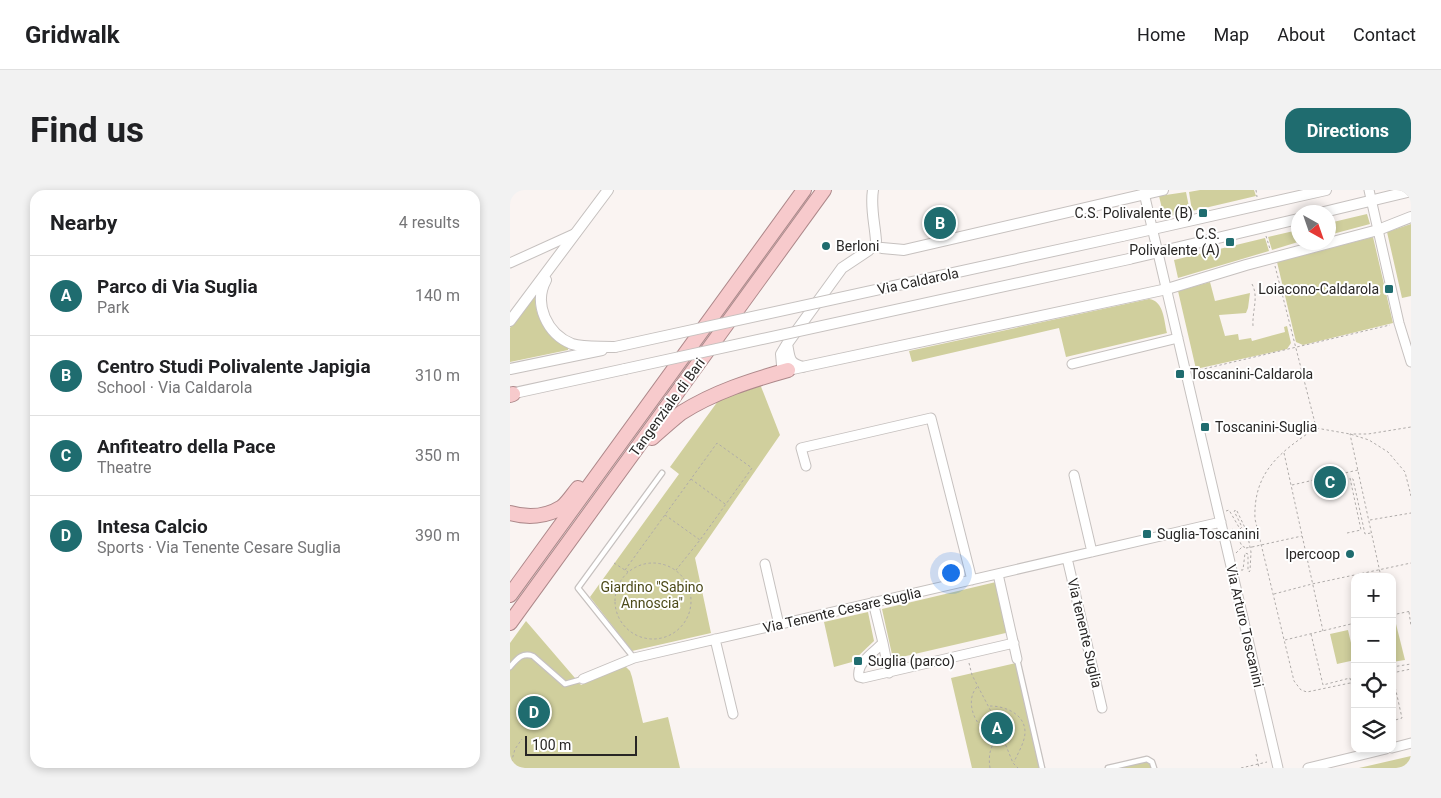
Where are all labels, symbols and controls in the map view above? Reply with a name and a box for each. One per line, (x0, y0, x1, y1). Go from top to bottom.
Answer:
text: Gridwalk (25, 21, 120, 49)
text: Home (1137, 24, 1186, 45)
text: Map (1214, 24, 1249, 45)
text: About (1277, 24, 1325, 45)
text: Contact (1353, 24, 1416, 45)
button: Directions (1285, 108, 1411, 153)
text: Find us (30, 110, 144, 151)
pin: B (924, 204, 956, 242)
place label: C.S. Polivalente (B) (1074, 205, 1193, 222)
north arrow (1291, 205, 1336, 250)
marker: C.S. Polivalente (B) (1197, 207, 1209, 219)
text: Nearby (50, 211, 117, 235)
text: 4 results (399, 213, 460, 232)
place label: C.S. Polivalente (A) (1129, 226, 1220, 259)
marker: C.S. Polivalente (A) (1224, 236, 1236, 248)
place label: Berloni (836, 238, 879, 254)
marker: Berloni (820, 240, 832, 252)
street label: Via Caldarola (876, 265, 960, 297)
text: Parco di Via Suglia (97, 275, 258, 298)
place label: Loiacono-Caldarola (1258, 281, 1379, 297)
marker: Loiacono-Caldarola (1383, 283, 1395, 295)
text: A (61, 286, 71, 305)
text: 140 m (415, 286, 460, 305)
text: Park (97, 298, 129, 317)
text: Centro Studi Polivalente Japigia (97, 355, 371, 378)
street label: Tangenziale di Bari (626, 355, 708, 459)
text: B (61, 366, 71, 385)
text: 310 m (415, 366, 460, 385)
place label: Toscanini-Caldarola (1190, 366, 1313, 382)
marker: Toscanini-Caldarola (1174, 368, 1186, 380)
text: School · Via Caldarola (97, 378, 252, 397)
place label: Toscanini-Suglia (1215, 419, 1317, 435)
marker: Toscanini-Suglia (1199, 421, 1211, 433)
text: Anfiteatro della Pace (97, 435, 275, 458)
text: C (61, 446, 71, 465)
text: 350 m (415, 446, 460, 465)
text: Theatre (97, 458, 152, 477)
pin: C (1314, 463, 1346, 501)
text: Intesa Calcio (97, 515, 208, 538)
text: D (61, 526, 71, 545)
text: 390 m (415, 526, 460, 545)
place label: Suglia-Toscanini (1157, 526, 1259, 542)
marker: Suglia-Toscanini (1141, 528, 1153, 540)
text: Sports · Via Tenente Cesare Suglia (97, 538, 341, 557)
place label: Ipercoop (1285, 546, 1340, 562)
marker: Ipercoop (1344, 548, 1356, 560)
your location (938, 560, 964, 586)
street label: Via Arturo Toscanini (1223, 563, 1267, 689)
map controls (1351, 573, 1396, 753)
button: + (1351, 573, 1396, 618)
street label: Via tenente Suglia (1065, 577, 1105, 689)
park label: Giardino "Sabino Annoscia" (600, 579, 704, 611)
street label: Via Tenente Cesare Suglia (761, 584, 923, 636)
button: − (1351, 618, 1396, 663)
place label: Suglia (parco) (868, 653, 955, 670)
marker: Suglia (parco) (852, 655, 864, 667)
button: locate (1351, 663, 1396, 708)
pin: D (518, 693, 550, 731)
button: layers (1351, 708, 1396, 753)
pin: A (981, 709, 1013, 747)
scale bar (525, 733, 638, 756)
text: 100 m (532, 737, 571, 753)

